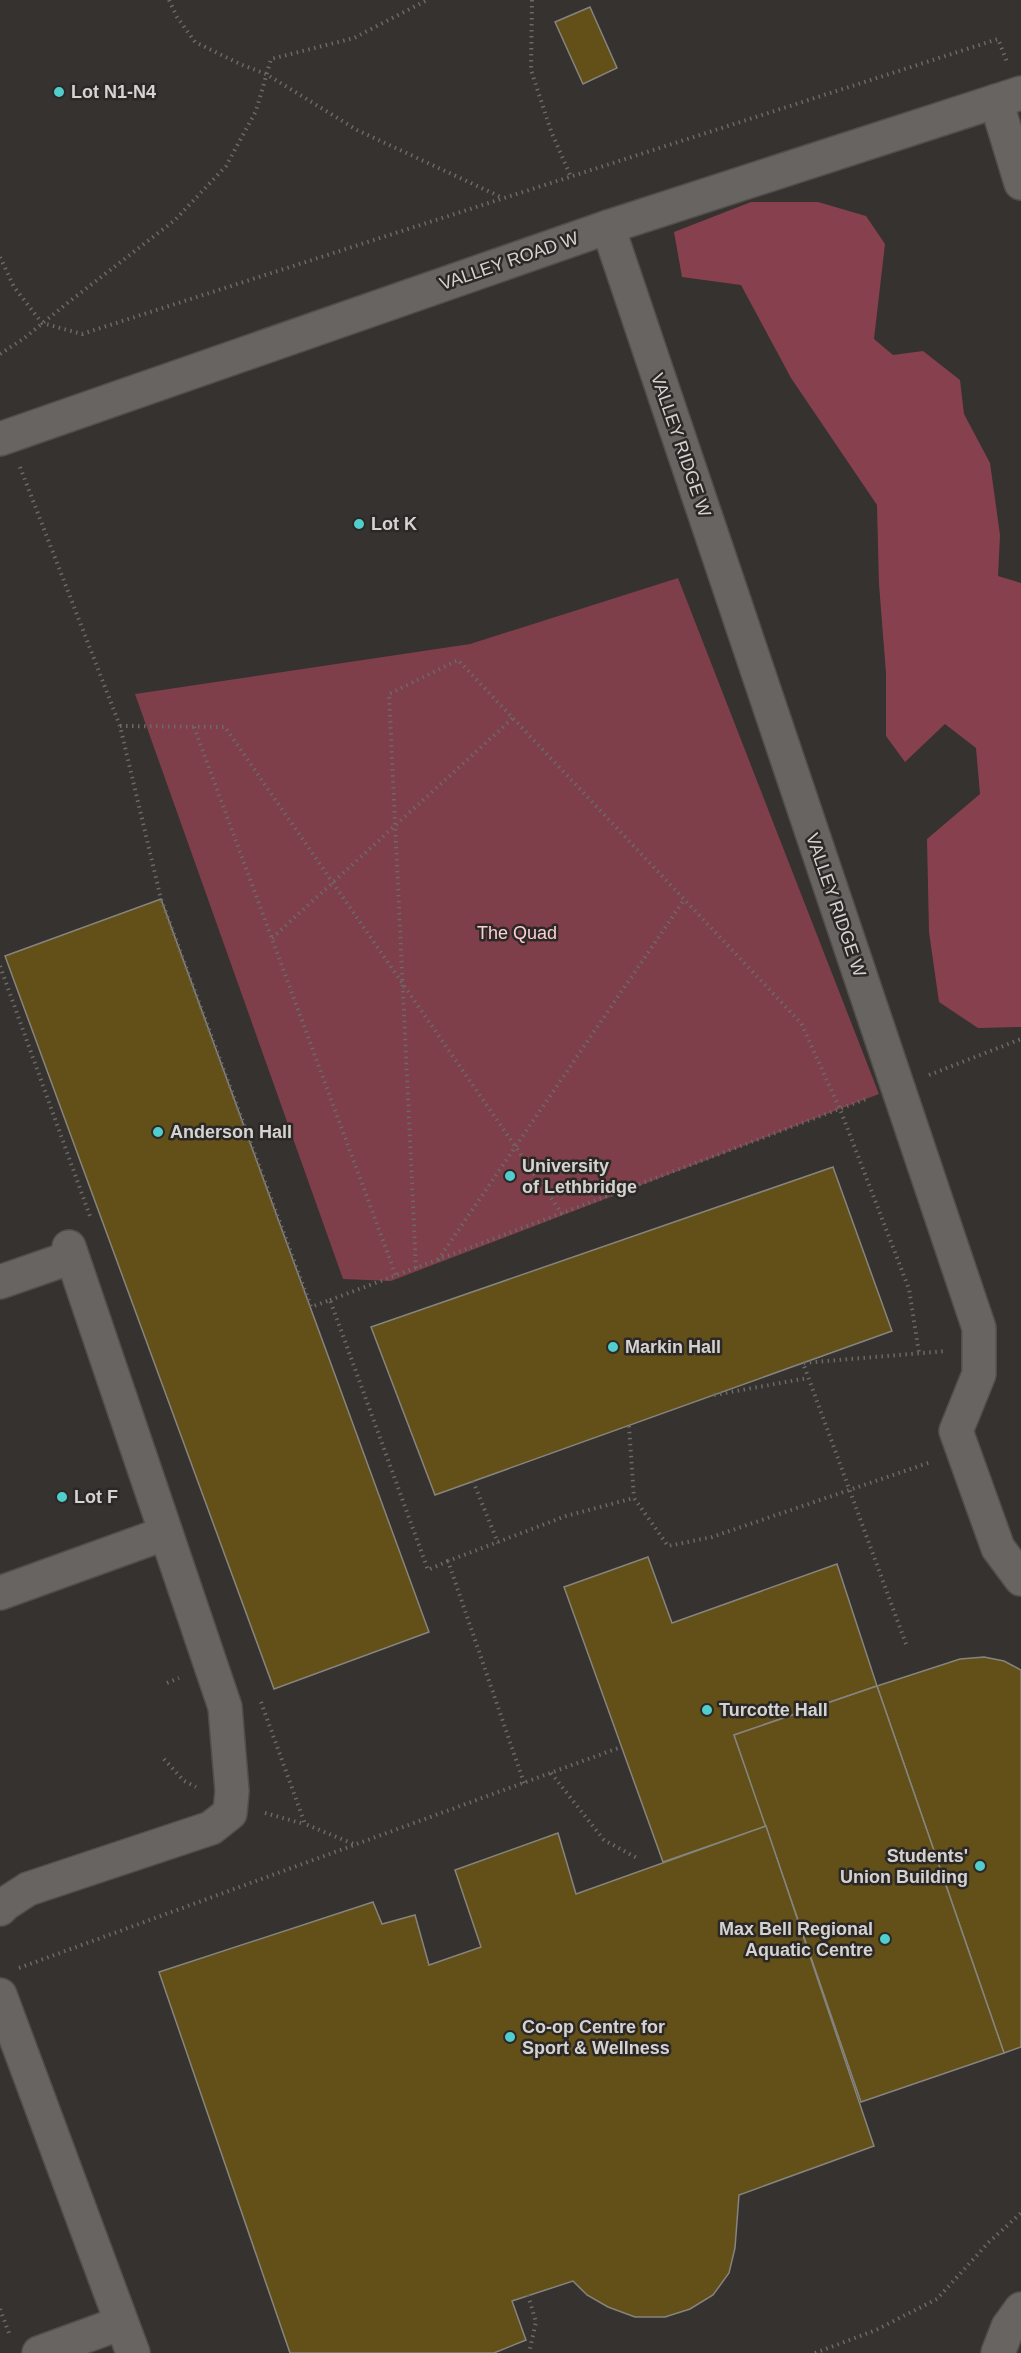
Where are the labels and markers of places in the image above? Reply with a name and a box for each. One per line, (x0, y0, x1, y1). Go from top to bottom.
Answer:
place label: Lot N1-N4 (71, 82, 156, 102)
marker: Lot N1-N4 (52, 85, 66, 99)
place label: Lot K (371, 514, 417, 534)
marker: Lot K (352, 517, 366, 531)
place label: Anderson Hall (170, 1122, 292, 1142)
marker: Anderson Hall (151, 1125, 165, 1139)
place label: University of Lethbridge (522, 1156, 637, 1197)
marker: University of Lethbridge (503, 1169, 517, 1183)
place label: Markin Hall (625, 1337, 721, 1357)
marker: Markin Hall (606, 1340, 620, 1354)
place label: Lot F (74, 1487, 118, 1507)
marker: Lot F (55, 1490, 69, 1504)
place label: Turcotte Hall (719, 1700, 828, 1720)
marker: Turcotte Hall (700, 1703, 714, 1717)
place label: Students' Union Building (840, 1846, 968, 1887)
marker: Students' Union Building (973, 1859, 987, 1873)
place label: Max Bell Regional Aquatic Centre (719, 1919, 873, 1960)
marker: Max Bell Regional Aquatic Centre (878, 1932, 892, 1946)
place label: Co-op Centre for Sport & Wellness (522, 2017, 670, 2058)
marker: Co-op Centre for Sport & Wellness (503, 2030, 517, 2044)

